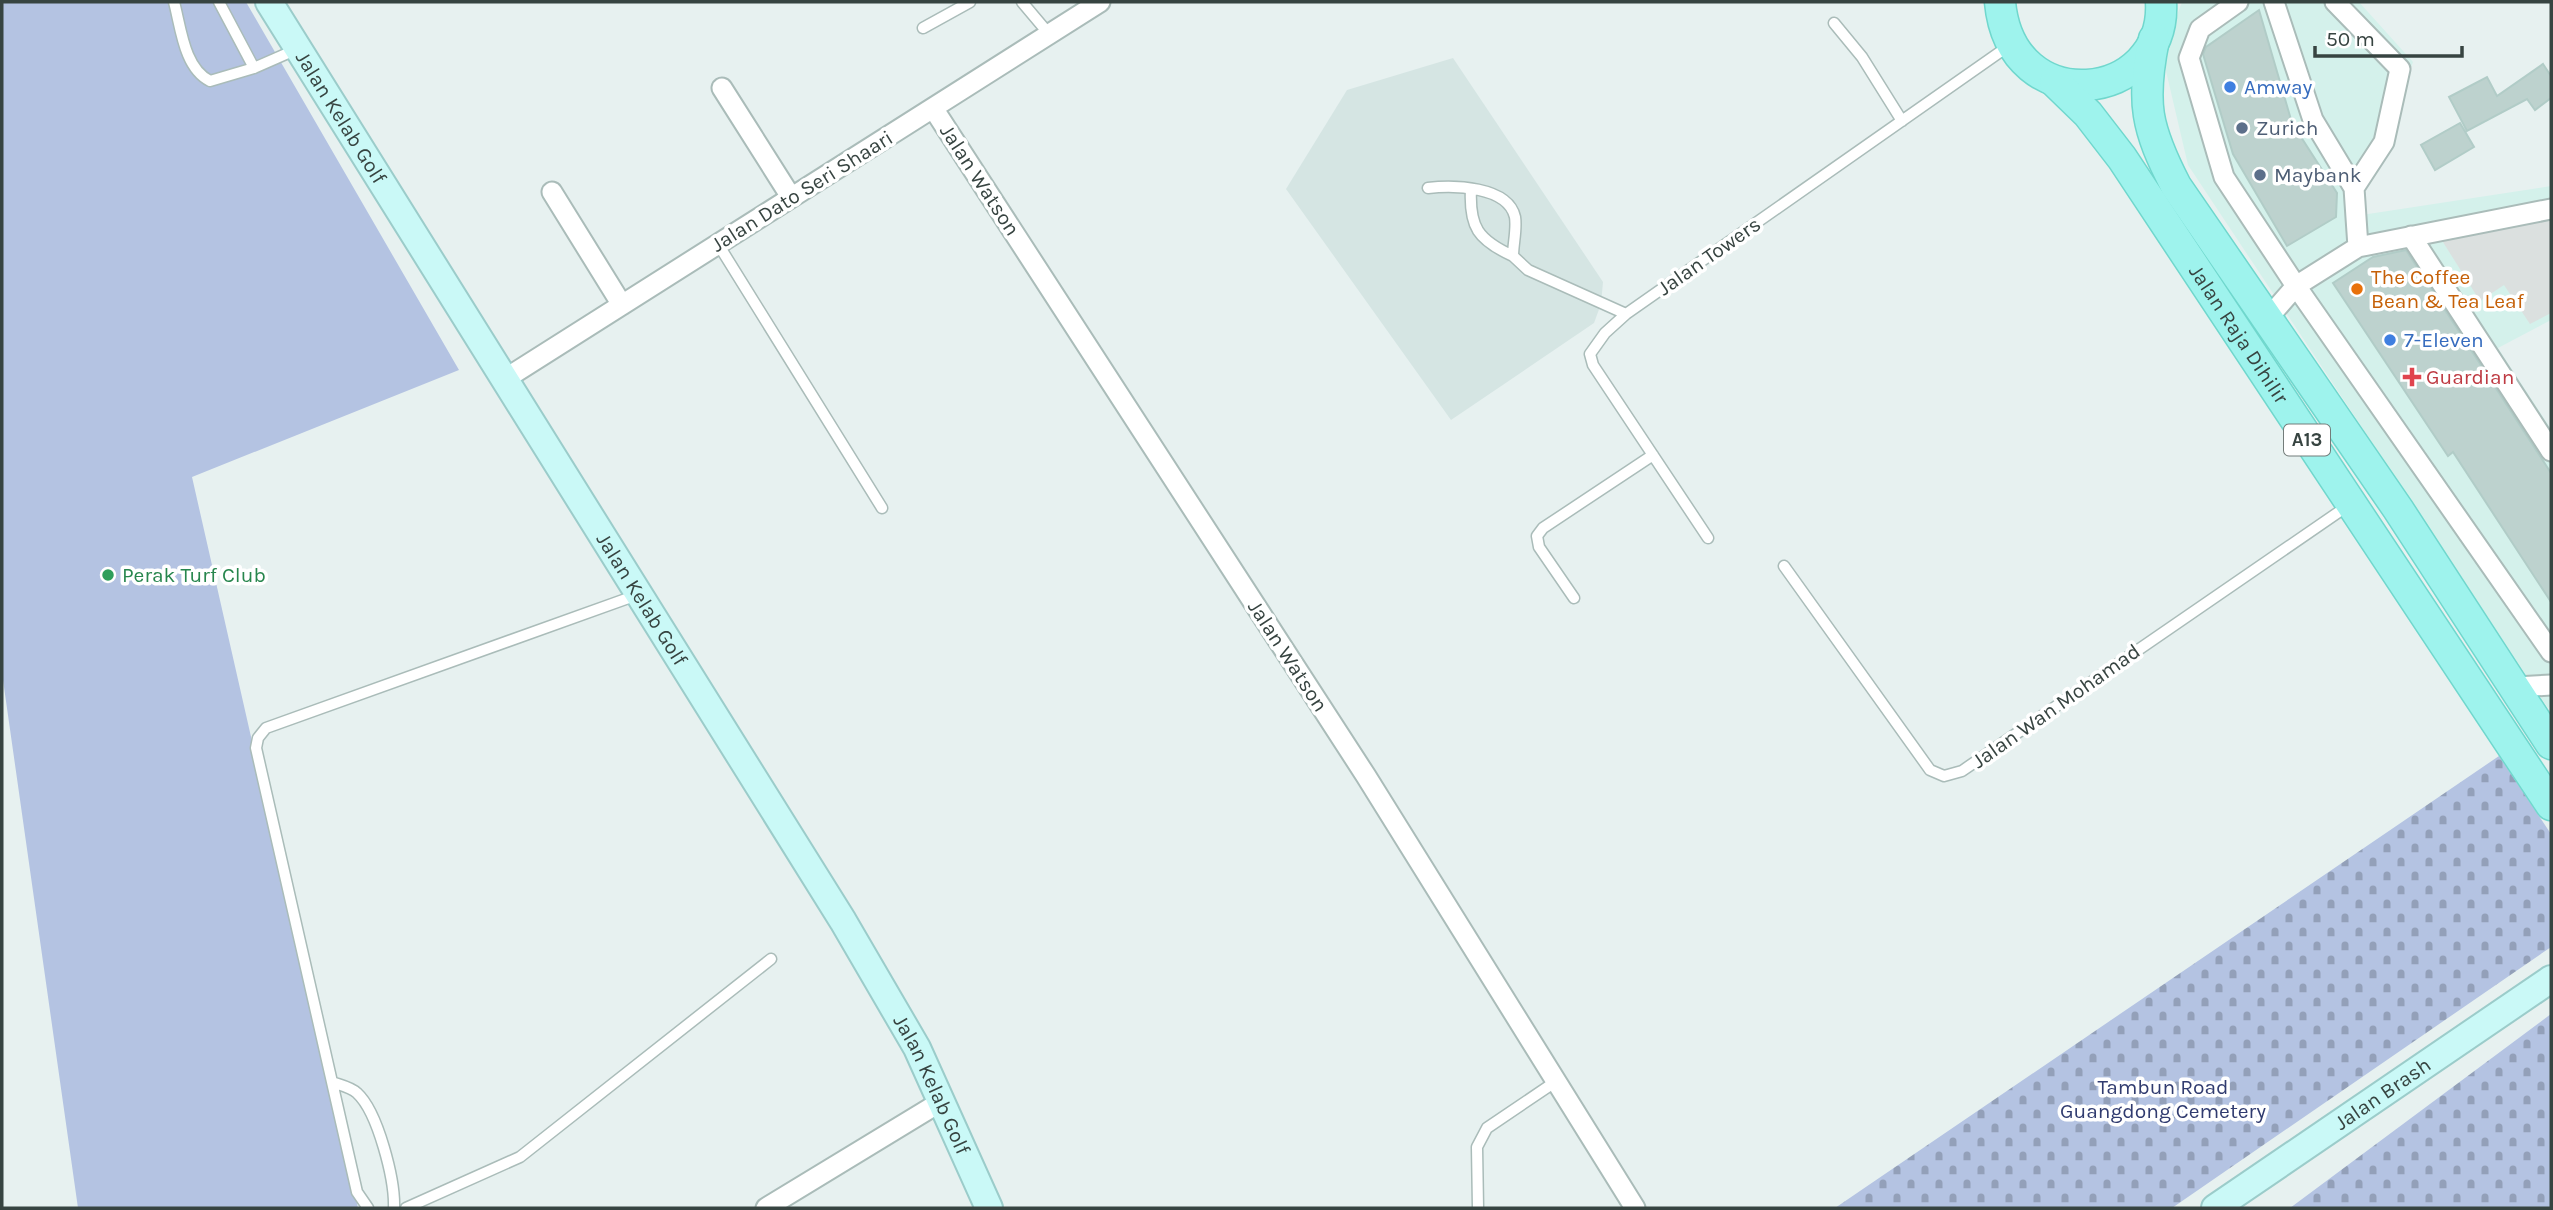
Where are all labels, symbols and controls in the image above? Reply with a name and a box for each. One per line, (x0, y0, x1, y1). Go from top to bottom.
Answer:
scale bar (2315, 14, 2462, 58)
text: 50 m (2326, 27, 2375, 51)
street label: Jalan Kelab Golf (291, 47, 392, 189)
place label: Amway (2244, 75, 2312, 99)
marker: Amway (2222, 79, 2238, 95)
place label: Zurich (2256, 116, 2319, 140)
street label: Jalan Watson (935, 120, 1025, 240)
marker: Zurich (2234, 120, 2250, 136)
street label: Jalan Dato Seri Shaari (707, 125, 897, 257)
place label: Maybank (2274, 163, 2362, 187)
marker: Maybank (2252, 167, 2268, 183)
street label: Jalan Towers (1653, 212, 1765, 300)
street label: Jalan Raja Dihilir (2184, 260, 2294, 409)
place label: The Coffee Bean & Tea Leaf (2371, 265, 2525, 313)
marker: The Coffee Bean & Tea Leaf (2349, 281, 2365, 297)
place label: 7-Eleven (2404, 328, 2484, 352)
marker: 7-Eleven (2382, 332, 2398, 348)
place label: Guardian (2426, 365, 2514, 389)
marker: Guardian (2404, 369, 2420, 385)
road number: A13 (2284, 424, 2330, 456)
street label: Jalan Kelab Golf (592, 528, 693, 670)
place label: Perak Turf Club (122, 563, 266, 587)
marker: Perak Turf Club (100, 567, 116, 583)
street label: Jalan Watson (1243, 596, 1333, 716)
street label: Jalan Wan Mohamad (1967, 639, 2145, 773)
street label: Jalan Kelab Golf (888, 1011, 976, 1159)
street label: Jalan Brash (2330, 1052, 2435, 1135)
park label: Tambun Road Guangdong Cemetery (2060, 1075, 2266, 1123)

